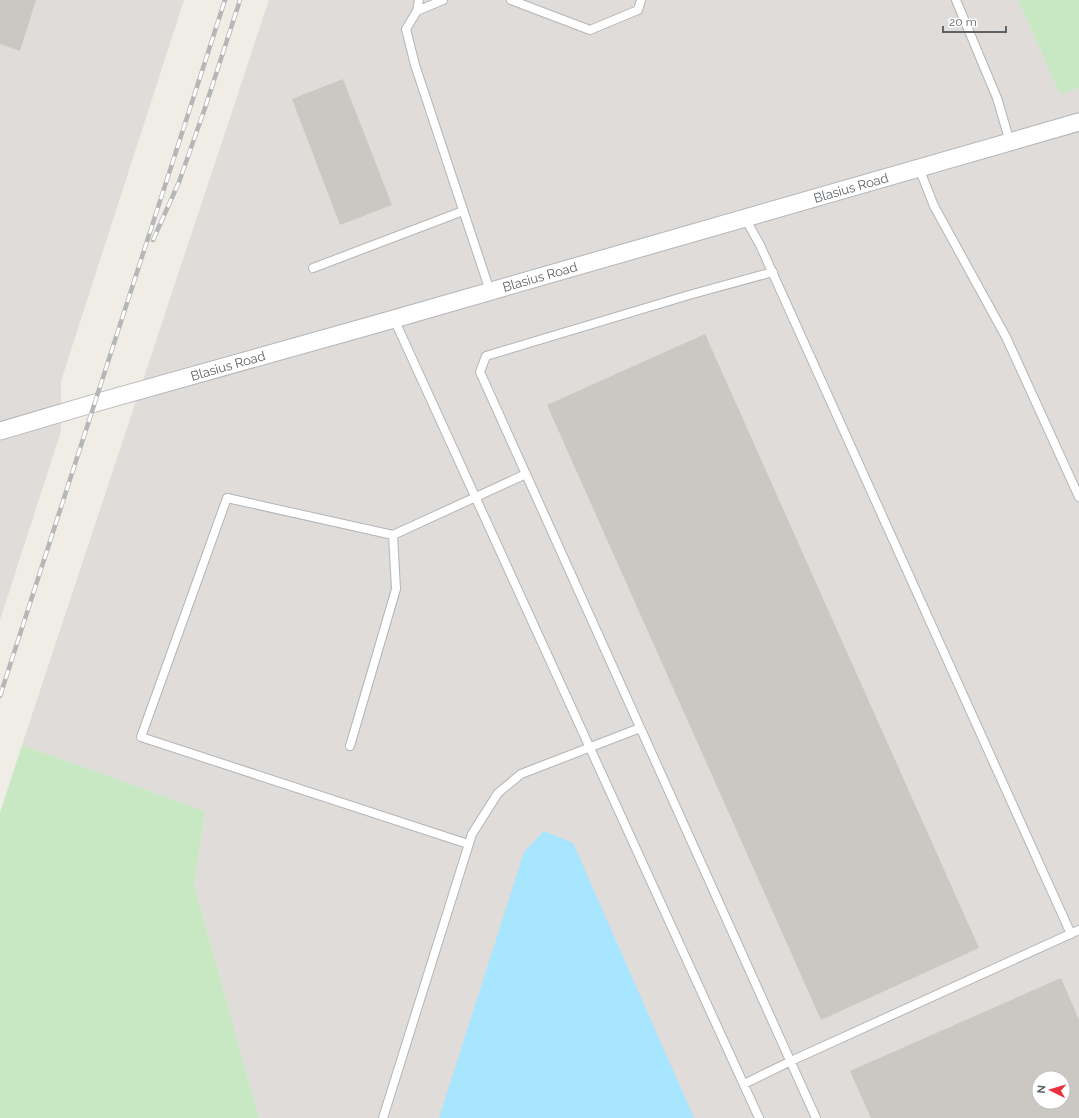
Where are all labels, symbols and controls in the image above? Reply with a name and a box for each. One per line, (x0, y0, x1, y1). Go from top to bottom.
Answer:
scale bar (943, 8, 1006, 34)
text: 20 m (949, 15, 977, 29)
street label: Blasius Road (812, 170, 890, 206)
street label: Blasius Road (501, 259, 579, 295)
street label: Blasius Road (189, 348, 267, 384)
north arrow (1031, 1070, 1071, 1110)
text: N (1035, 1084, 1048, 1094)

